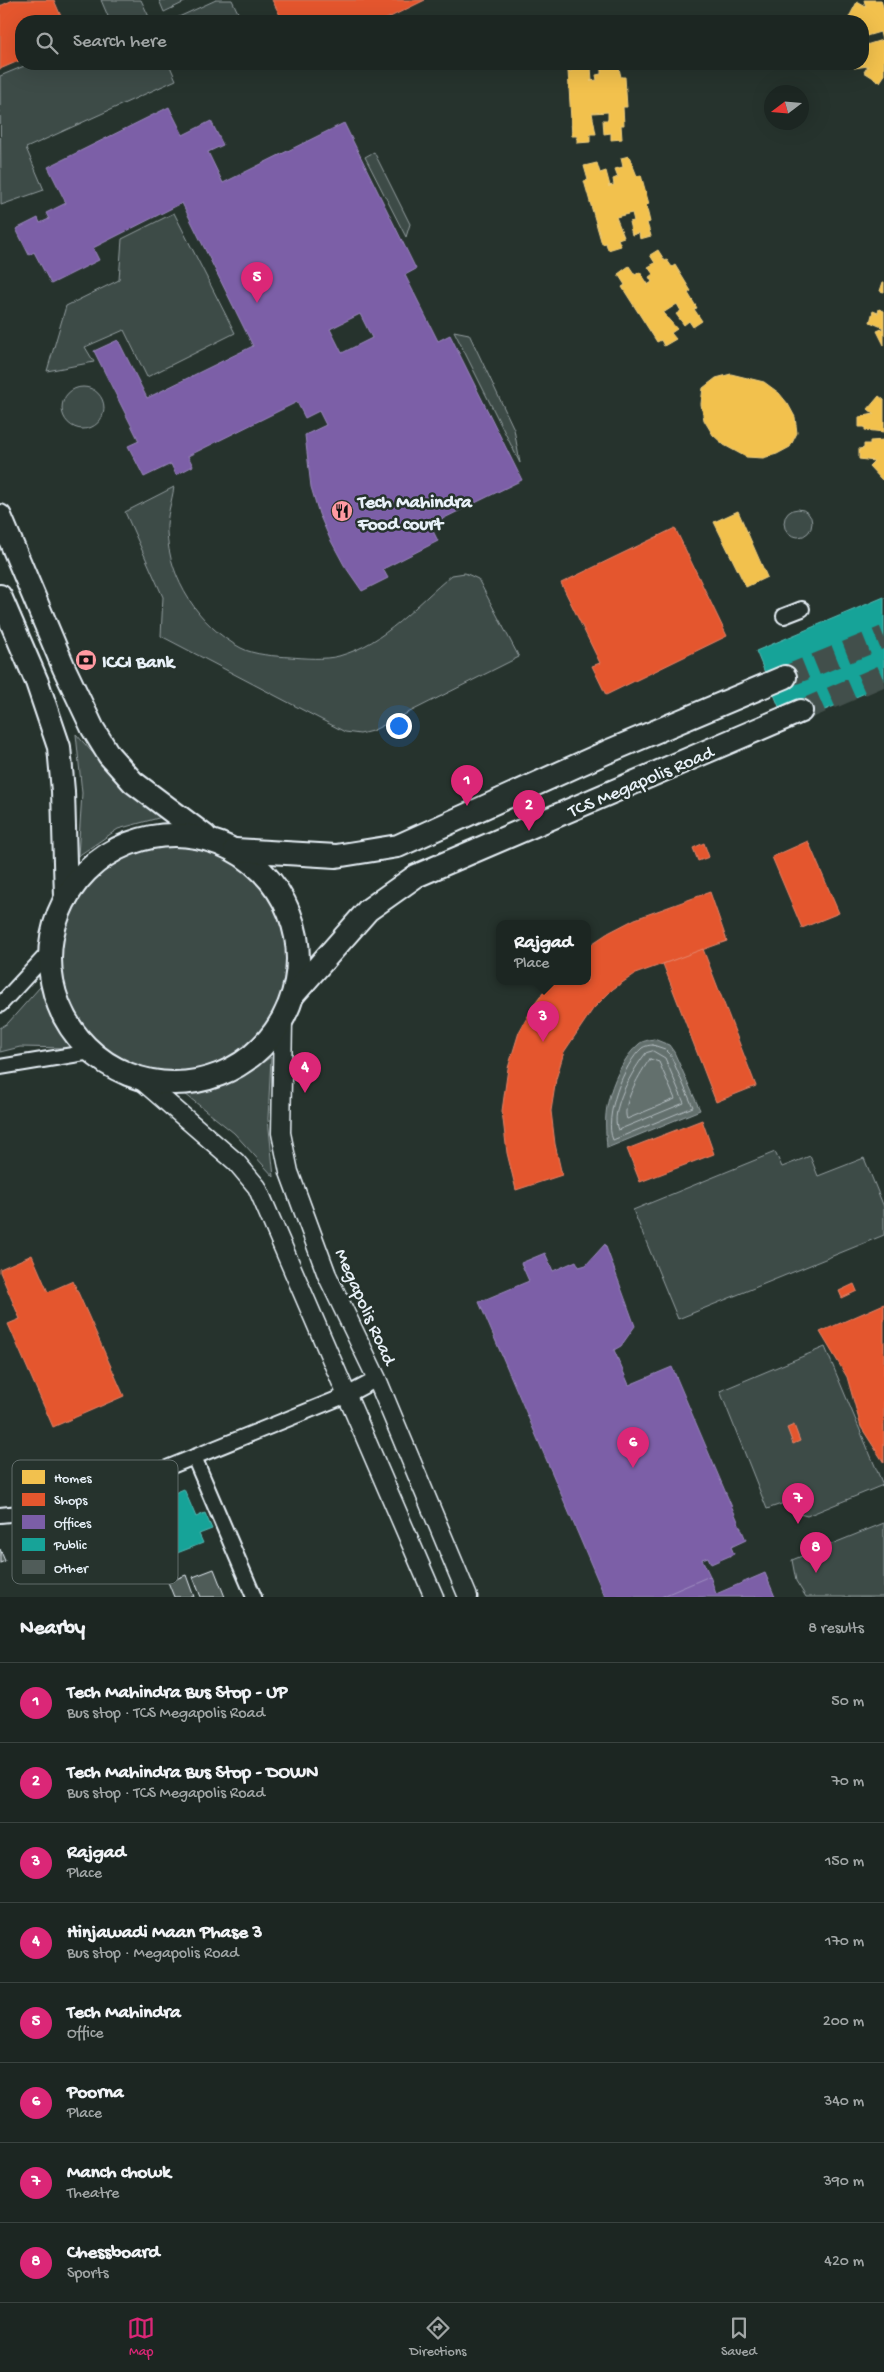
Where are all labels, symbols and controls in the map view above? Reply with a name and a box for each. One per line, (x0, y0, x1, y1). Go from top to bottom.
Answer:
search box (15, 15, 869, 70)
icon: search (33, 29, 61, 57)
text: Search here (73, 31, 167, 54)
north arrow (764, 85, 809, 130)
pin: 5 (241, 262, 273, 303)
place label: Tech Mahindra Food court (356, 492, 473, 537)
restaurant icon: Tech Mahindra Food court (330, 499, 354, 523)
bank icon: ICCI Bank (74, 648, 98, 672)
place label: ICCI Bank (102, 652, 177, 675)
your location (386, 713, 412, 739)
street label: TCS Megapolis Road (564, 741, 719, 825)
pin: 1 (451, 765, 483, 806)
pin: 2 (513, 790, 545, 831)
popup (496, 920, 591, 985)
text: Rajgad (514, 932, 573, 955)
text: Place (514, 955, 549, 974)
pin: 3 (527, 1001, 559, 1042)
pin: 4 (289, 1052, 321, 1093)
street label: Megapolis Road (328, 1246, 400, 1371)
pin: 6 (617, 1427, 649, 1468)
legend (12, 1460, 178, 1584)
text: Homes (54, 1471, 92, 1488)
pin: 7 (782, 1483, 814, 1524)
text: Shops (54, 1493, 88, 1510)
text: Offices (54, 1516, 92, 1533)
pin: 8 (800, 1532, 832, 1573)
text: Public (53, 1538, 88, 1555)
text: Other (54, 1561, 89, 1578)
text: Nearby (20, 1617, 85, 1642)
text: 8 results (808, 1620, 864, 1639)
text: Tech Mahindra Bus Stop - UP (67, 1682, 288, 1705)
text: 1 (33, 1693, 39, 1712)
text: 50 m (831, 1693, 864, 1712)
text: Bus stop · TCS Megapolis Road (67, 1705, 265, 1724)
text: Tech Mahindra Bus Stop - DOWN (67, 1762, 319, 1785)
text: 2 (32, 1773, 40, 1792)
text: 70 m (831, 1773, 864, 1792)
text: Bus stop · TCS Megapolis Road (67, 1785, 265, 1804)
text: Rajgad (67, 1842, 126, 1865)
text: 3 (32, 1853, 40, 1872)
text: 150 m (825, 1853, 864, 1872)
text: Place (67, 1865, 102, 1884)
text: Hinjawadi Maan Phase 3 (67, 1922, 262, 1945)
text: 4 (32, 1933, 40, 1952)
text: 170 m (825, 1933, 864, 1952)
text: Bus stop · Megapolis Road (67, 1945, 239, 1964)
text: Tech Mahindra (67, 2002, 181, 2025)
text: 5 (32, 2013, 40, 2032)
text: 200 m (823, 2013, 864, 2032)
text: Office (67, 2025, 104, 2044)
text: Poorna (67, 2082, 124, 2105)
text: 6 (32, 2093, 40, 2112)
text: 340 m (824, 2093, 864, 2112)
text: Place (67, 2105, 102, 2124)
text: Manch chowk (67, 2162, 171, 2185)
text: 7 (32, 2173, 40, 2192)
text: 390 m (823, 2173, 864, 2192)
text: Theatre (67, 2185, 119, 2204)
text: Chessboard (67, 2242, 160, 2265)
text: 8 (32, 2253, 40, 2272)
text: 420 m (824, 2253, 864, 2272)
text: Sports (67, 2265, 109, 2284)
tab: Map (127, 2314, 155, 2361)
tab: Directions (410, 2314, 467, 2361)
tab: Saved (721, 2314, 757, 2361)

